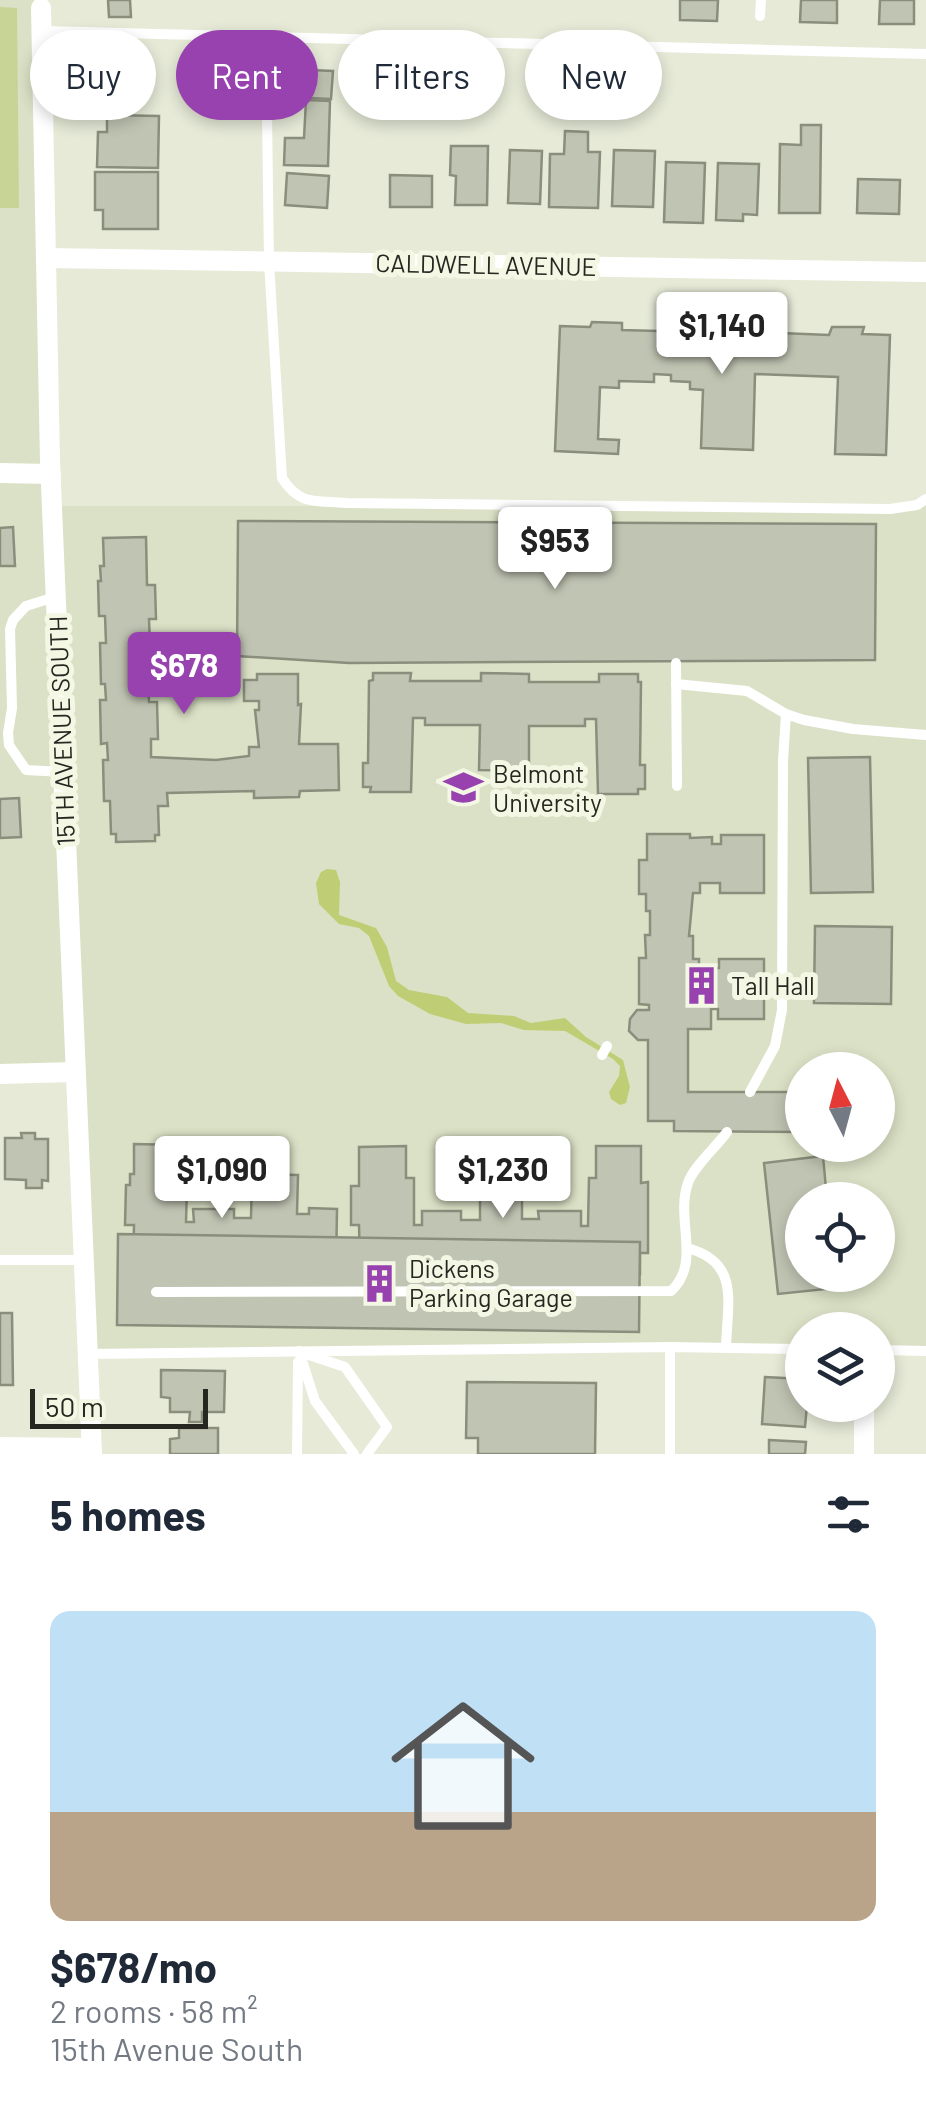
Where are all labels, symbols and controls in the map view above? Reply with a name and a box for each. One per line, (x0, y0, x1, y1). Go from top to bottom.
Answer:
chip: Buy (30, 30, 156, 120)
chip: Rent (176, 30, 318, 120)
chip: Filters (338, 30, 505, 120)
chip: New (525, 30, 662, 120)
street label: CALDWELL AVENUE (375, 247, 597, 281)
pin: $1,140 (641, 292, 803, 377)
text: $1,140 (678, 305, 766, 343)
pin: $953 (496, 507, 614, 592)
text: $953 (520, 520, 590, 558)
street label: 15TH AVENUE SOUTH (42, 615, 80, 847)
pin: $678 (125, 632, 243, 717)
text: $678 (150, 645, 218, 683)
place label: Belmont University (493, 758, 602, 817)
school or university icon: Belmont University (442, 767, 484, 809)
building icon: Tall Hall (680, 965, 722, 1007)
place label: Tall Hall (731, 970, 815, 1000)
north arrow (785, 1052, 895, 1162)
map controls (785, 1052, 895, 1422)
pin: $1,090 (141, 1136, 303, 1221)
pin: $1,230 (422, 1136, 584, 1221)
text: $1,090 (177, 1149, 267, 1187)
text: $1,230 (457, 1149, 549, 1187)
button: locate (785, 1182, 895, 1292)
place label: Dickens Parking Garage (409, 1253, 573, 1312)
building icon: Dickens Parking Garage (358, 1262, 400, 1304)
button: layers (785, 1312, 895, 1422)
scale bar (30, 1384, 208, 1428)
text: 50 m (45, 1389, 104, 1423)
icon: filters (821, 1487, 876, 1542)
text: 5 homes (50, 1489, 206, 1539)
icon: home (373, 1676, 553, 1856)
text: $678/mo (50, 1941, 217, 1991)
text: 2 rooms · 58 m² (50, 1991, 258, 2029)
text: 15th Avenue South (50, 2029, 303, 2067)

